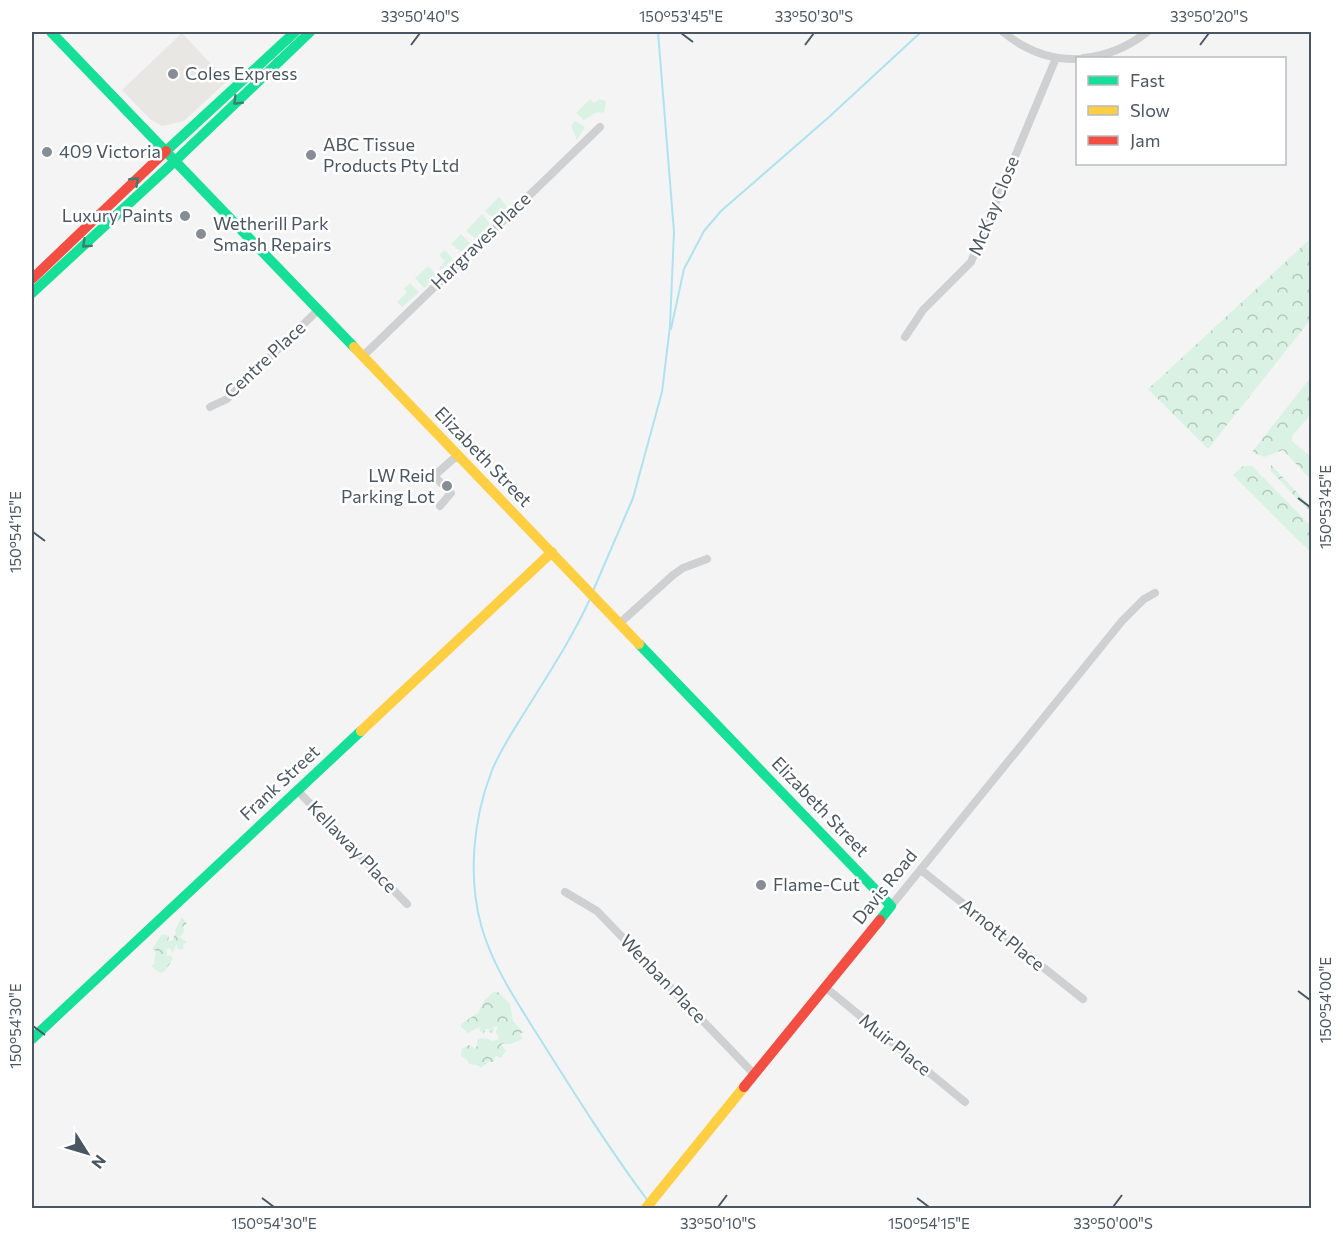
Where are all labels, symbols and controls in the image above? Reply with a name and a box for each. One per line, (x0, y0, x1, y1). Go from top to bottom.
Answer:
text: 33°50'40"S (381, 7, 460, 25)
text: 150°53'45"E (639, 7, 723, 25)
text: 33°50'30"S (775, 7, 853, 25)
text: 33°50'20"S (1170, 7, 1248, 25)
legend (1076, 57, 1286, 165)
place label: Coles Express (185, 62, 297, 84)
marker: Coles Express (166, 67, 180, 81)
text: Fast (1130, 69, 1165, 91)
one-way arrow (233, 93, 244, 104)
text: Slow (1130, 99, 1170, 121)
text: Jam (1130, 129, 1160, 151)
place label: ABC Tissue Products Pty Ltd (323, 133, 459, 176)
place label: 409 Victoria (59, 140, 161, 162)
marker: 409 Victoria (40, 145, 54, 159)
marker: ABC Tissue Products Pty Ltd (304, 148, 318, 162)
street label: McKay Close (963, 153, 1023, 259)
one-way arrow (128, 178, 139, 189)
street label: Hargraves Place (426, 187, 535, 293)
place label: Luxury Paints (62, 204, 173, 226)
marker: Luxury Paints (178, 209, 192, 223)
place label: Wetherill Park Smash Repairs (213, 212, 331, 255)
marker: Wetherill Park Smash Repairs (194, 227, 208, 241)
one-way arrow (82, 236, 93, 247)
street label: Centre Place (219, 316, 309, 402)
street label: Elizabeth Street (431, 402, 537, 511)
place label: LW Reid Parking Lot (341, 464, 435, 507)
text: 150°53'45"E (1316, 465, 1334, 549)
marker: LW Reid Parking Lot (440, 479, 454, 493)
text: 150°54'15"E (6, 491, 24, 573)
street label: Frank Street (235, 740, 324, 825)
street label: Elizabeth Street (768, 752, 874, 861)
street label: Kellaway Place (303, 796, 402, 897)
street label: Davis Road (847, 844, 921, 928)
place label: Flame-Cut (773, 873, 860, 895)
marker: Flame-Cut (754, 878, 768, 892)
street label: Arnott Place (956, 893, 1049, 975)
street label: Wenban Place (616, 930, 711, 1027)
text: 150°54'00"E (1316, 957, 1334, 1043)
text: 150°54'30"E (6, 983, 24, 1069)
street label: Muir Place (855, 1009, 936, 1080)
north arrow (57, 1123, 117, 1183)
text: N (88, 1152, 111, 1173)
text: 150°54'30"E (231, 1214, 317, 1232)
text: 33°50'10"S (680, 1214, 756, 1232)
text: 150°54'15"E (888, 1214, 970, 1232)
text: 33°50'00"S (1073, 1214, 1153, 1232)

